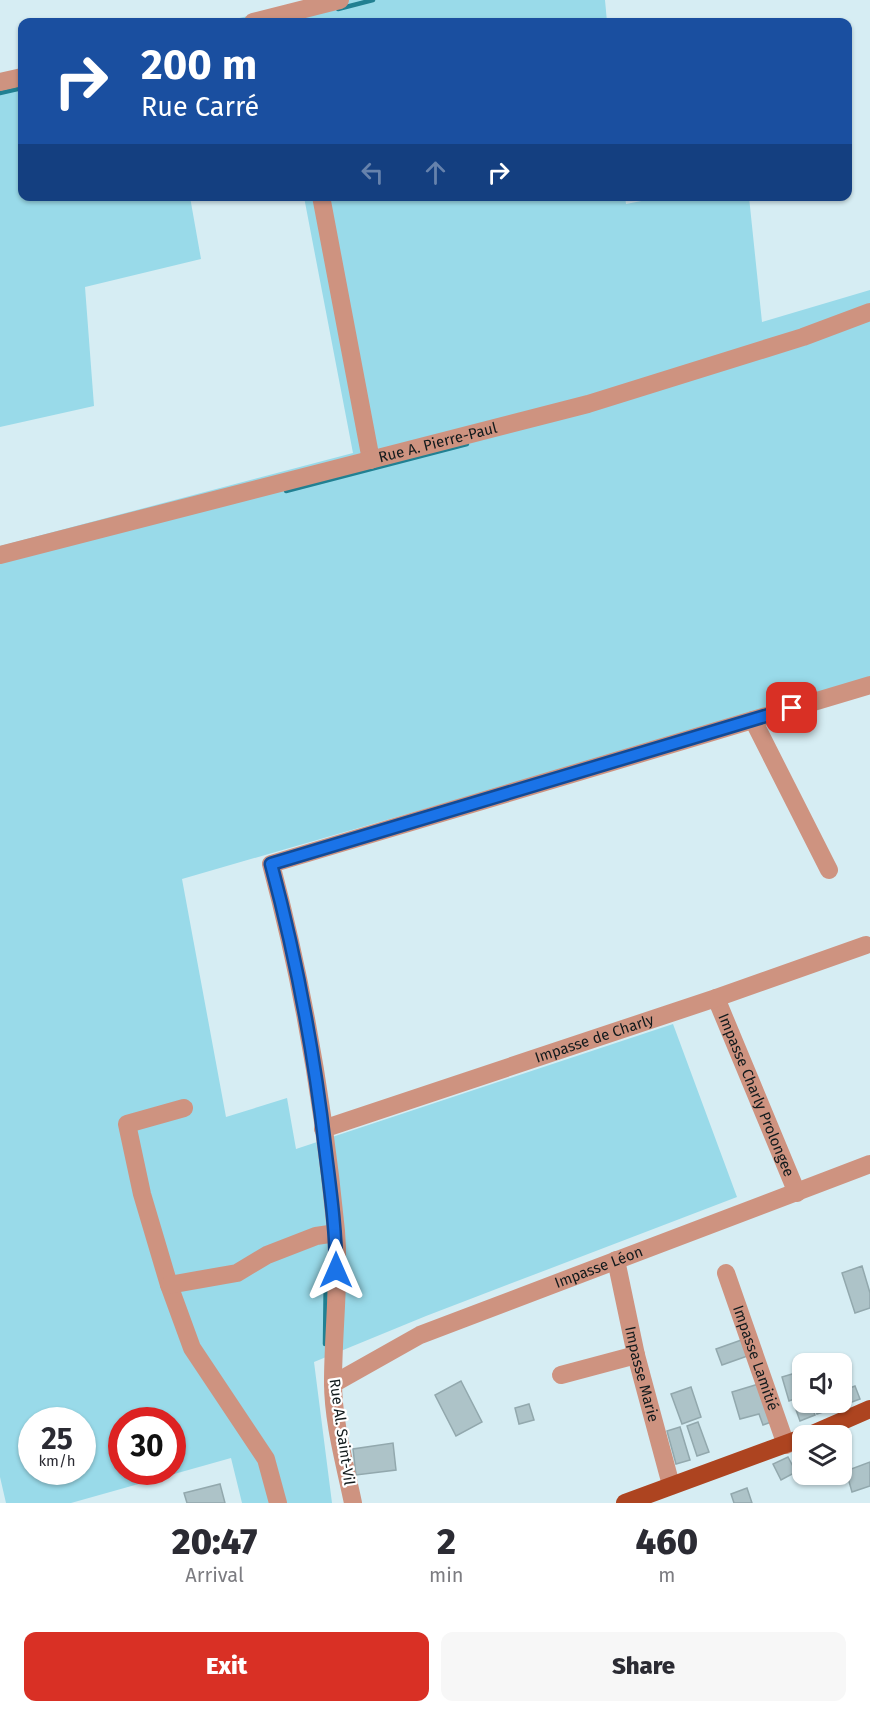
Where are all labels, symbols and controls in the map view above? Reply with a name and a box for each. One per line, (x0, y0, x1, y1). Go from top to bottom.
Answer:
text: 200 m (141, 40, 257, 90)
icon: right (42, 42, 120, 120)
text: Rue Carré (141, 91, 259, 123)
icon: left (356, 156, 389, 189)
icon: ahead (419, 156, 452, 189)
icon: right (482, 156, 515, 189)
street label: Rue A. Pierre-Paul (376, 419, 500, 466)
pin (766, 682, 817, 733)
icon: arrive (775, 691, 808, 724)
street label: Impasse de Charly (533, 1010, 657, 1067)
street label: Impasse Charly Prolongee (714, 1011, 798, 1179)
position arrow (304, 1238, 368, 1302)
street label: Impasse Léon (552, 1242, 645, 1292)
street label: Impasse Lamitié (729, 1303, 782, 1413)
street label: Impasse Marie (621, 1325, 663, 1424)
map controls (792, 1353, 852, 1485)
button: sound (792, 1353, 852, 1413)
street label: Rue Al. Saint-Vil (326, 1378, 358, 1487)
speed limit sign: 30 (108, 1407, 186, 1485)
text: 25 (41, 1421, 73, 1457)
button: layers (792, 1425, 852, 1485)
text: km/h (38, 1452, 76, 1470)
text: 20:47 (172, 1520, 257, 1564)
text: 2 (437, 1520, 456, 1564)
text: 460 (635, 1520, 698, 1564)
text: Arrival (185, 1563, 244, 1587)
text: min (429, 1563, 464, 1587)
text: m (658, 1563, 675, 1587)
button: Exit (24, 1632, 429, 1701)
button: Share (441, 1632, 846, 1701)

